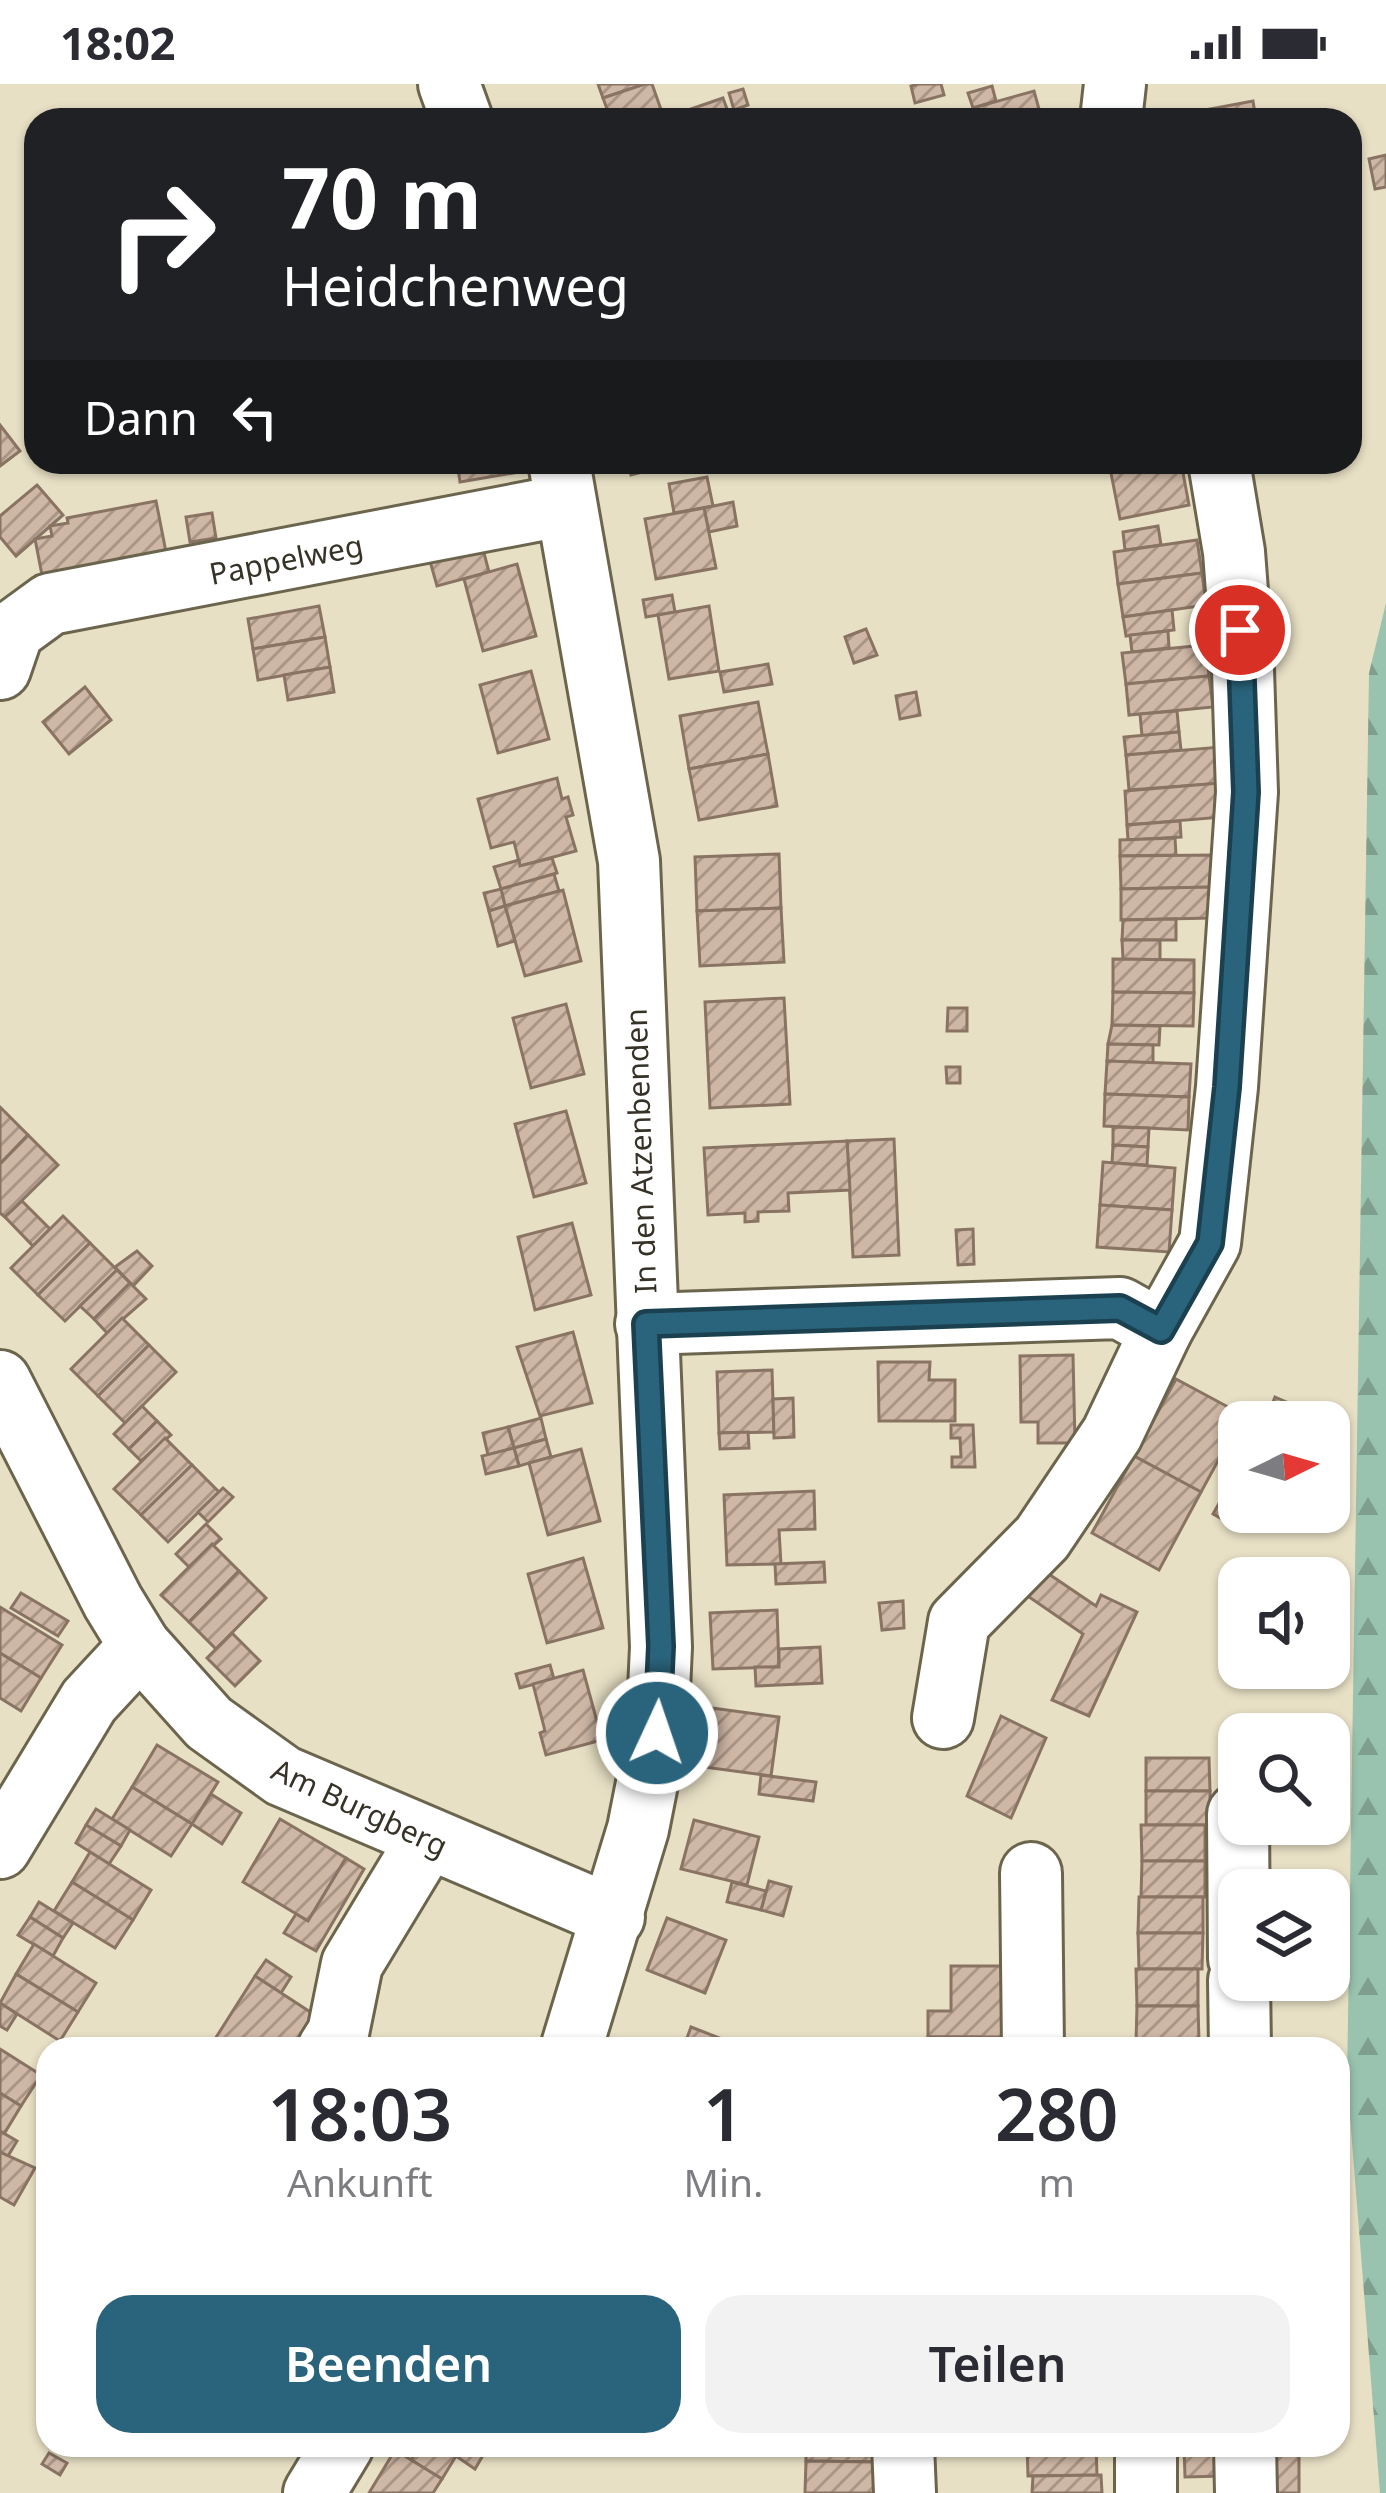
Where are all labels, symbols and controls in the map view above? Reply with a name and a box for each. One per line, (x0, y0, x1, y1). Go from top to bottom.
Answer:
text: 18:02 (60, 12, 176, 73)
text: 70 m (282, 139, 482, 254)
icon: right (84, 156, 240, 312)
text: Heidchenweg (282, 248, 629, 322)
icon: left (222, 384, 288, 450)
text: Dann (84, 387, 198, 448)
street label: Pappelweg (206, 524, 366, 594)
pin (1189, 579, 1291, 681)
icon: arrive (1207, 597, 1273, 663)
street label: In den Atzenbenden (615, 1008, 665, 1294)
north arrow (1218, 1401, 1350, 1533)
map controls (1218, 1401, 1350, 2001)
button: sound (1218, 1557, 1350, 1689)
position arrow (594, 1670, 720, 1796)
button: search (1218, 1713, 1350, 1845)
street label: Am Burgberg (265, 1748, 455, 1866)
button: layers (1218, 1869, 1350, 2001)
text: 18:03 (267, 2064, 452, 2162)
text: 1 (703, 2064, 744, 2162)
text: 280 (995, 2064, 1119, 2162)
text: Ankunft (287, 2155, 433, 2208)
text: Min. (684, 2155, 764, 2208)
text: m (1039, 2155, 1075, 2208)
button: Beenden (96, 2295, 681, 2433)
button: Teilen (705, 2295, 1290, 2433)

